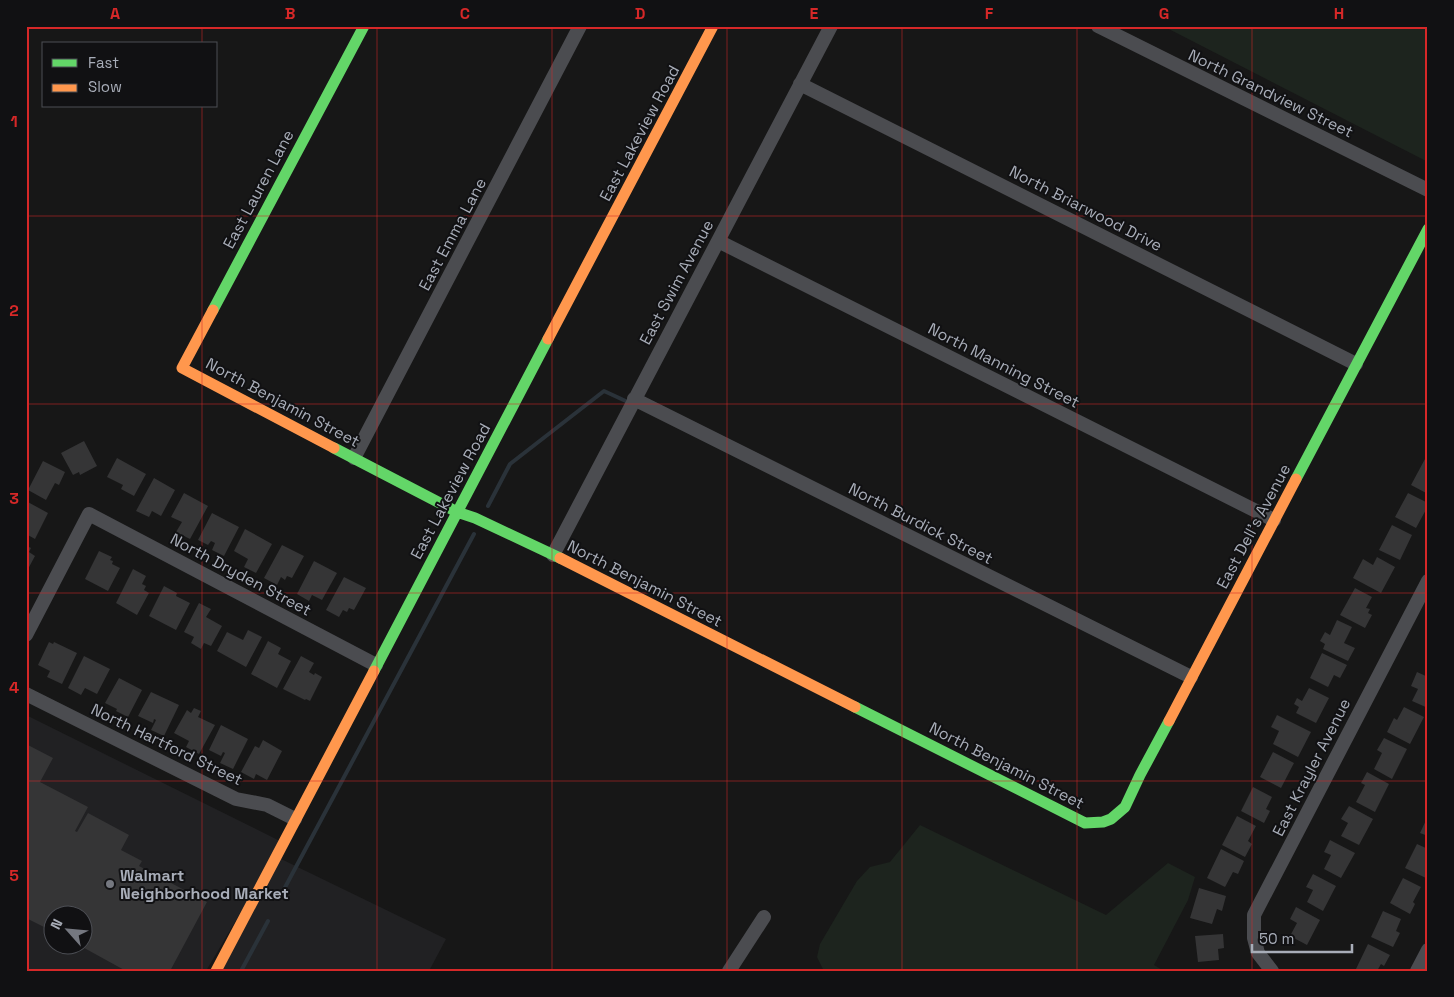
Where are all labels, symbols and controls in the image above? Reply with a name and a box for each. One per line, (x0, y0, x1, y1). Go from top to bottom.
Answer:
text: A (110, 3, 120, 24)
text: B (285, 3, 295, 24)
text: C (460, 3, 470, 24)
text: D (635, 3, 645, 24)
text: E (810, 3, 819, 24)
text: F (985, 3, 994, 24)
text: G (1159, 3, 1169, 24)
text: H (1334, 3, 1344, 24)
legend (42, 42, 218, 108)
street label: North Grandview Street (1185, 44, 1357, 143)
text: Fast (88, 53, 119, 72)
street label: East Lakeview Road (595, 62, 684, 205)
text: Slow (88, 77, 122, 96)
text: 1 (10, 111, 18, 132)
street label: East Lauren Lane (218, 126, 299, 252)
street label: North Briarwood Drive (1006, 161, 1166, 256)
street label: East Emma Lane (414, 174, 491, 294)
street label: East Swim Avenue (635, 216, 718, 348)
text: 2 (9, 300, 19, 321)
street label: North Manning Street (924, 318, 1083, 413)
street label: North Benjamin Street (202, 353, 363, 452)
street label: East Lakeview Road (406, 420, 495, 563)
street label: East Dell's Avenue (1212, 460, 1295, 592)
street label: North Burdick Street (845, 478, 997, 569)
text: 3 (9, 488, 19, 509)
street label: North Dryden Street (167, 528, 315, 621)
street label: North Benjamin Street (564, 535, 726, 632)
text: 4 (9, 677, 19, 698)
street label: East Krayler Avenue (1268, 695, 1355, 840)
street label: North Hartford Street (88, 699, 246, 790)
street label: North Benjamin Street (926, 717, 1088, 814)
text: 5 (9, 865, 19, 886)
place label: Walmart Neighborhood Market (120, 865, 289, 904)
marker: Walmart Neighborhood Market (104, 878, 116, 890)
north arrow (42, 904, 92, 954)
text: N (46, 916, 67, 932)
scale bar (1252, 922, 1352, 954)
text: 50 m (1259, 929, 1294, 948)

